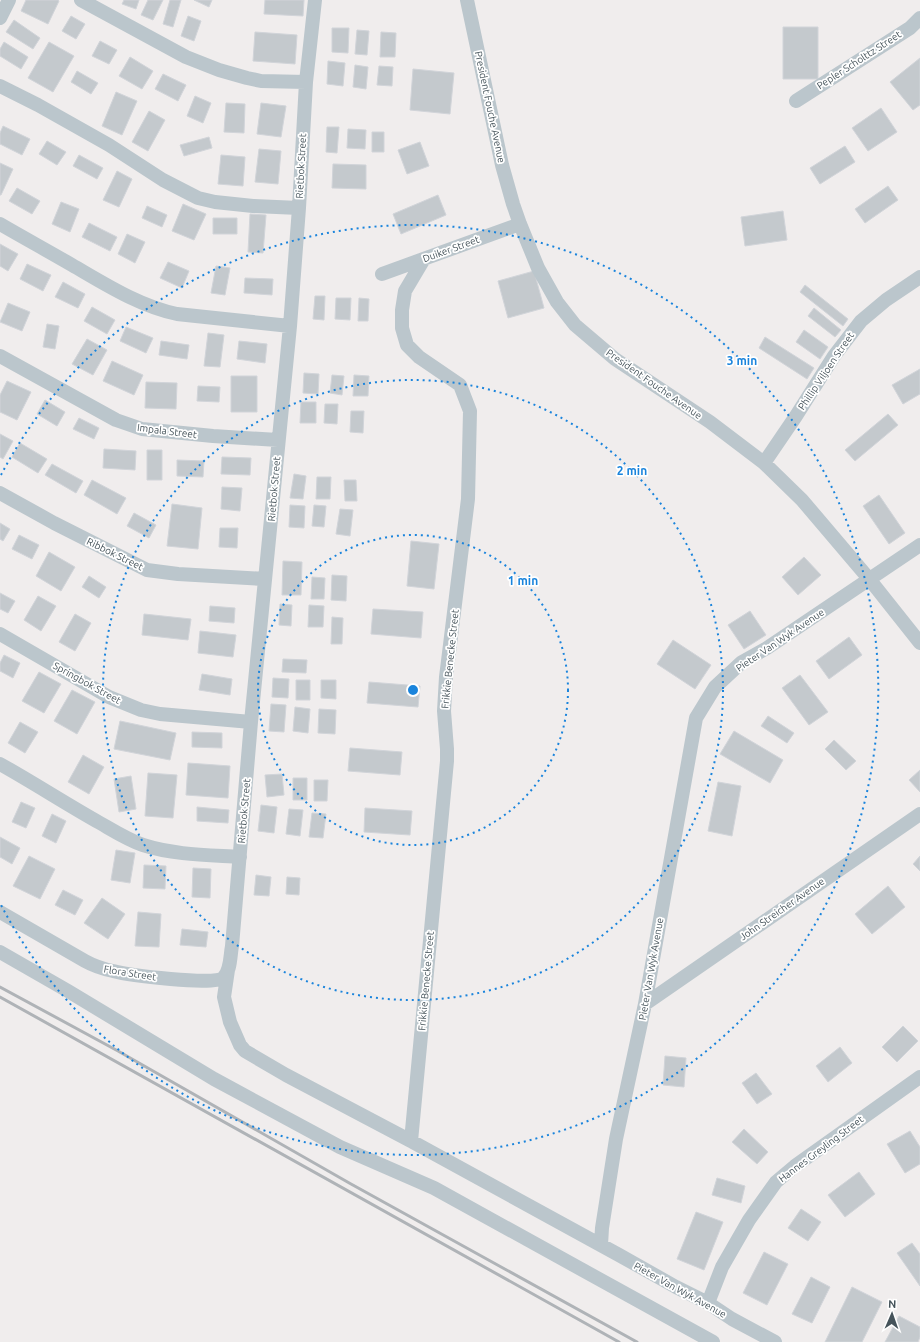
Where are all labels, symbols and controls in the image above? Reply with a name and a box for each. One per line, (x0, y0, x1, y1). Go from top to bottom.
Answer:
street label: Pepler Scholttz Street (815, 29, 903, 91)
street label: President Fouche Avenue (473, 50, 507, 164)
street label: Rietbok Street (294, 133, 308, 199)
street label: Duiker Street (421, 234, 481, 264)
street label: Phillip Viljoen Street (796, 330, 856, 412)
street label: President Fouche Avenue (604, 347, 704, 421)
text: 3 min (727, 354, 757, 367)
street label: Impala Street (136, 422, 198, 440)
street label: Rietbok Street (266, 456, 282, 522)
text: 2 min (617, 464, 647, 477)
street label: Ribbok Street (85, 536, 145, 572)
text: 1 min (508, 574, 538, 587)
street label: Pieter Van Wyk Avenue (734, 606, 826, 674)
street label: Frikkie Benecke Street (439, 609, 461, 709)
street label: Springbok Street (51, 660, 123, 706)
centre of rings (406, 683, 420, 697)
street label: Rietbok Street (236, 778, 252, 844)
street label: John Streicher Avenue (737, 876, 827, 942)
street label: Pieter Van Wyk Avenue (637, 917, 665, 1021)
street label: Frikkie Benecke Street (416, 931, 436, 1031)
street label: Flora Street (103, 963, 157, 983)
street label: Hannes Greyling Street (776, 1114, 866, 1184)
street label: Pieter Van Wyk Avenue (632, 1260, 728, 1320)
north arrow (872, 1294, 912, 1334)
text: N (888, 1298, 897, 1310)

